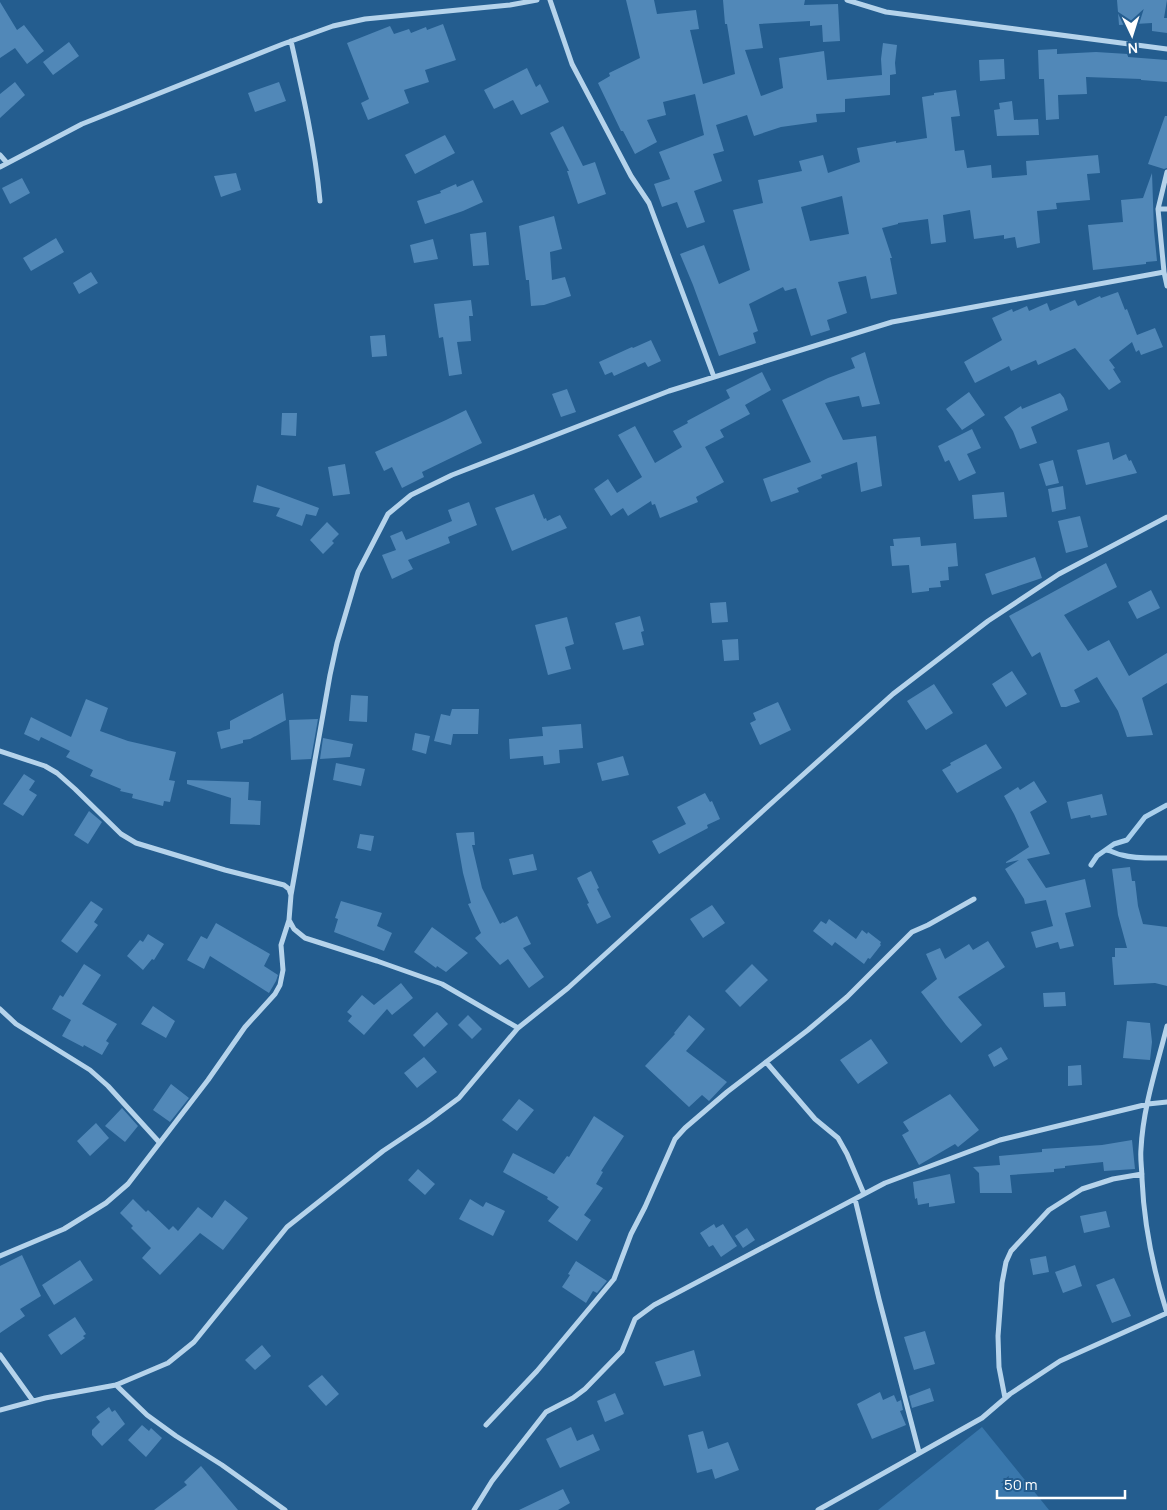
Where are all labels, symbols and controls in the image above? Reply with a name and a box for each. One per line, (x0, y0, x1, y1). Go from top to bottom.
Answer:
north arrow (1107, 10, 1157, 60)
text: N (1127, 39, 1139, 58)
scale bar (997, 1468, 1124, 1500)
text: 50 m (1004, 1474, 1038, 1495)

